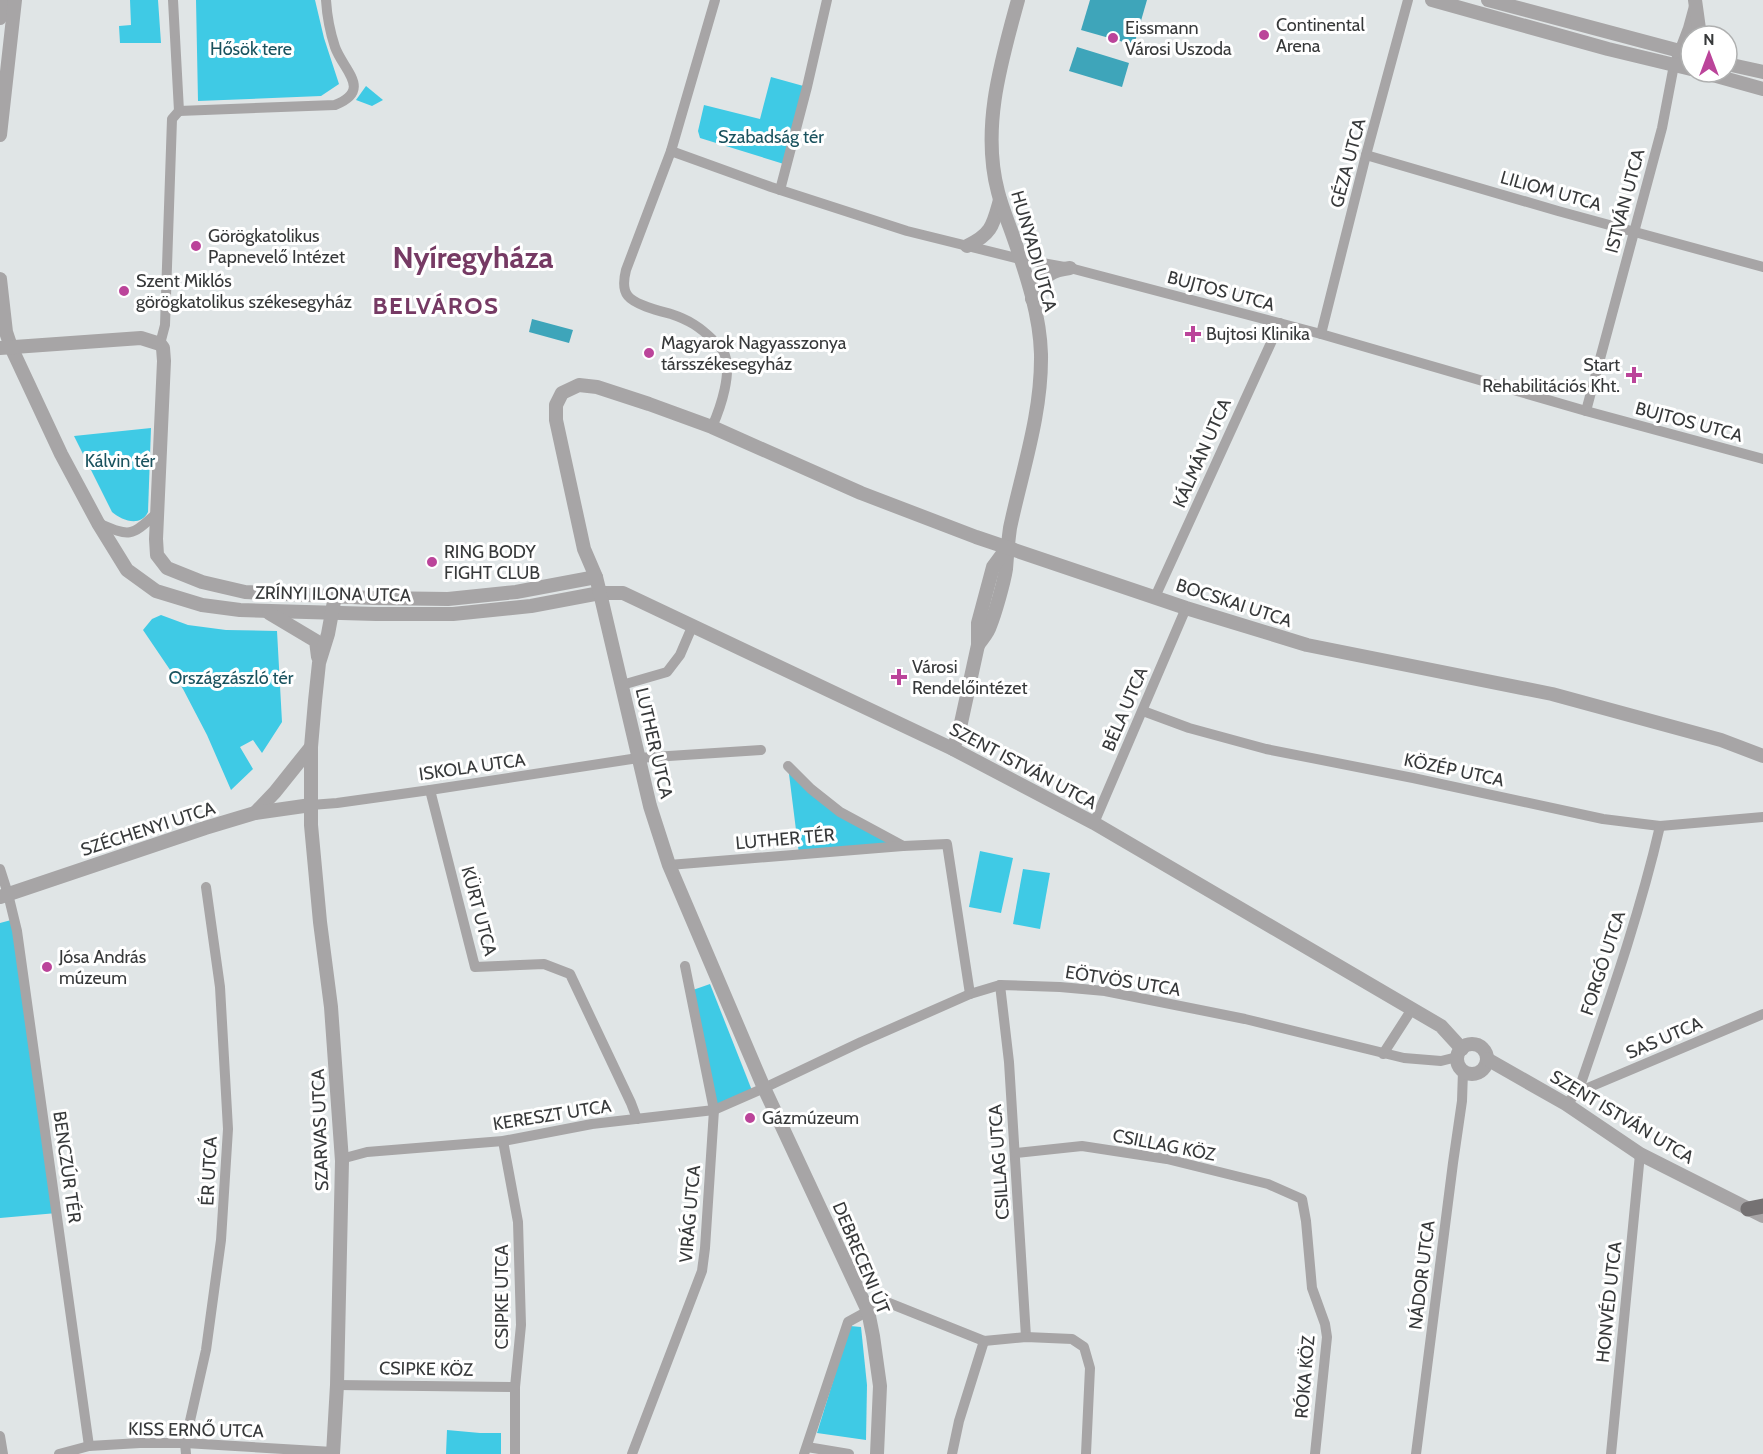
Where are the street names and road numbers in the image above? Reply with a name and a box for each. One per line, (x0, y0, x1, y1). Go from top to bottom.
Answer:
street label: GÉZA UTCA (1326, 116, 1370, 210)
street label: ISTVÁN UTCA (1601, 146, 1649, 256)
street label: LILIOM UTCA (1498, 166, 1604, 216)
street label: HUNYADI UTCA (1006, 188, 1062, 314)
street label: BUJTOS UTCA (1165, 266, 1277, 316)
street label: KÁLMÁN UTCA (1168, 395, 1236, 511)
street label: BUJTOS UTCA (1633, 397, 1745, 447)
street label: BOCSKAI UTCA (1173, 574, 1295, 632)
street label: ZRÍNYI ILONA UTCA (255, 582, 411, 606)
street label: BÉLA UTCA (1097, 664, 1153, 754)
street label: LUTHER UTCA (631, 685, 677, 801)
street label: SZENT ISTVÁN UTCA (946, 718, 1100, 814)
street label: ISKOLA UTCA (417, 749, 527, 785)
street label: KÖZÉP UTCA (1402, 749, 1506, 791)
street label: SZÉCHENYI UTCA (78, 797, 218, 861)
street label: LUTHER TÉR (735, 824, 836, 854)
street label: KÜRT UTCA (456, 864, 502, 958)
street label: FORGÓ UTCA (1576, 908, 1630, 1018)
street label: EÖTVÖS UTCA (1064, 961, 1182, 1001)
street label: SAS UTCA (1623, 1012, 1705, 1064)
street label: SZENT ISTVÁN UTCA (1546, 1065, 1698, 1169)
street label: SZARVAS UTCA (307, 1068, 333, 1192)
street label: KERESZT UTCA (491, 1095, 613, 1135)
street label: CSILLAG UTCA (984, 1104, 1014, 1220)
street label: BENCZÚR TÉR (48, 1110, 86, 1224)
street label: CSILLAG KÖZ (1111, 1124, 1217, 1166)
street label: ÉR UTCA (196, 1136, 222, 1206)
street label: VIRÁG UTCA (675, 1164, 705, 1264)
street label: DEBRECENI ÚT (828, 1199, 895, 1318)
street label: NÁDOR UTCA (1404, 1219, 1440, 1331)
street label: HONVÉD UTCA (1592, 1240, 1626, 1364)
street label: CSIPKE UTCA (491, 1244, 513, 1350)
street label: RÓKA KÖZ (1290, 1335, 1320, 1419)
street label: CSIPKE KÖZ (379, 1357, 473, 1381)
street label: KISS ERNŐ UTCA (128, 1418, 264, 1442)

